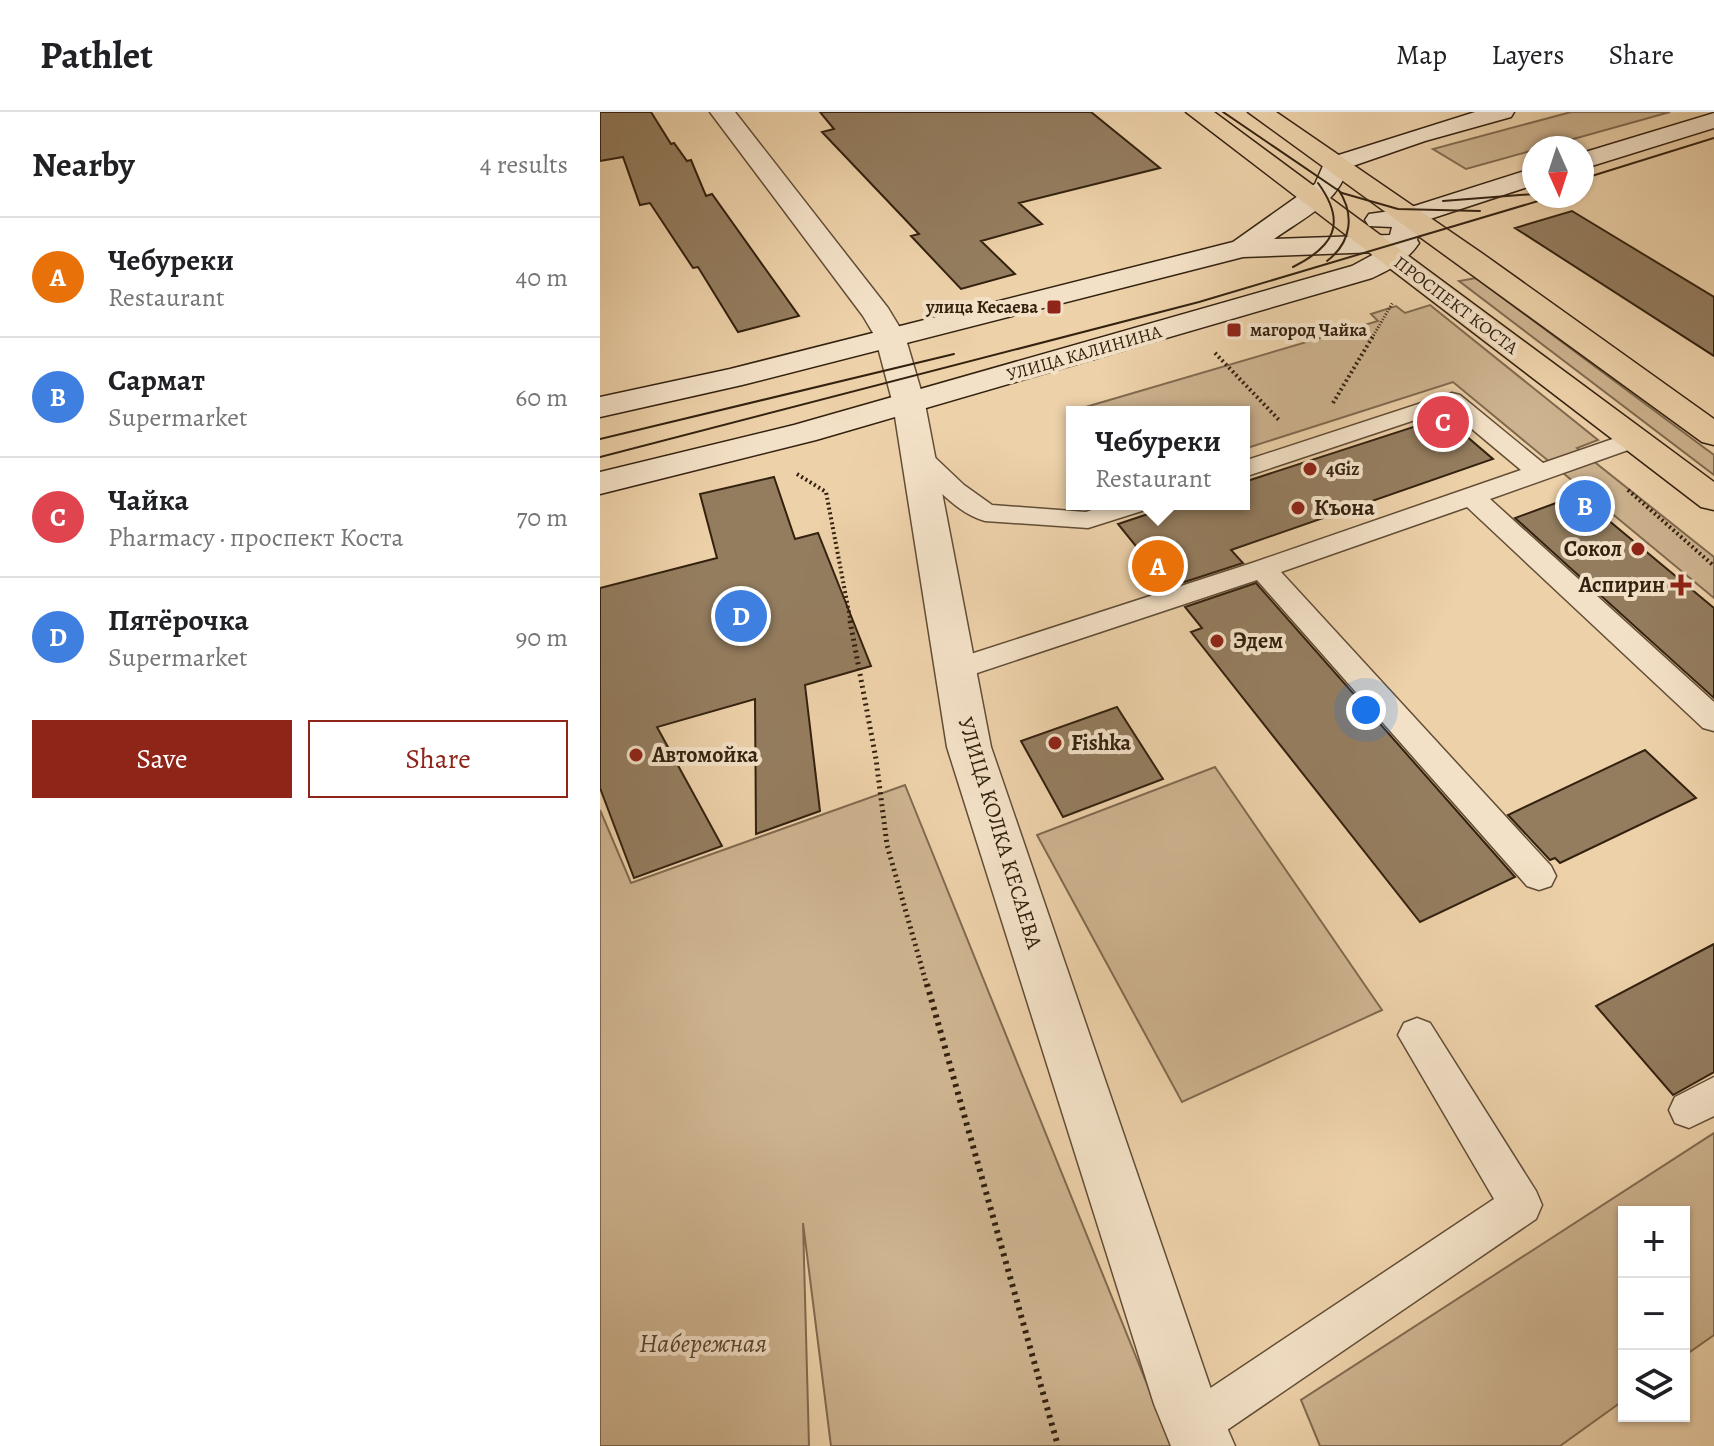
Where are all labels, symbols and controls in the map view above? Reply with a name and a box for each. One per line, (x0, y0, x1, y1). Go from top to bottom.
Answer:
text: Pathlet (40, 29, 153, 81)
text: Map (1396, 36, 1447, 74)
text: Layers (1491, 36, 1564, 74)
text: Share (1608, 36, 1674, 74)
north arrow (1522, 136, 1594, 208)
text: Nearby (32, 141, 135, 188)
text: 4 results (480, 147, 568, 182)
text: Чебуреки (108, 240, 234, 280)
street label: ПРОСПЕКТ КОСТА (1389, 250, 1523, 360)
text: A (50, 260, 66, 295)
text: 40 m (516, 260, 568, 295)
text: Restaurant (108, 280, 225, 315)
place label: улица Кесаева (925, 295, 1038, 319)
marker: улица Кесаева (1045, 298, 1063, 316)
place label: магород Чайка (1250, 318, 1368, 342)
street label: УЛИЦА КАЛИНИНА (1004, 319, 1165, 387)
marker: магород Чайка (1225, 321, 1243, 339)
text: Сармат (108, 360, 205, 400)
text: B (50, 380, 66, 415)
text: 60 m (515, 380, 568, 415)
pin: C (1417, 392, 1469, 452)
text: Supermarket (108, 400, 248, 435)
popup (1066, 406, 1250, 510)
text: Чебуреки (1095, 421, 1221, 461)
place label: 4Giz (1326, 457, 1359, 481)
marker: 4Giz (1301, 460, 1319, 478)
text: Restaurant (1095, 461, 1212, 496)
pin: B (1559, 476, 1611, 536)
text: Чайка (108, 480, 189, 520)
place label: Къона (1314, 493, 1375, 523)
marker: Къона (1289, 499, 1307, 517)
text: C (50, 500, 66, 535)
text: 70 m (516, 500, 568, 535)
text: Pharmacy · проспект Коста (108, 520, 404, 555)
place label: Сокол (1564, 534, 1622, 564)
pin: A (1132, 536, 1184, 596)
marker: Сокол (1629, 540, 1647, 558)
place label: Аспирин (1578, 570, 1665, 600)
marker: Аспирин (1672, 576, 1690, 594)
pin: D (715, 586, 767, 646)
text: Пятёрочка (108, 600, 249, 640)
text: D (49, 620, 67, 655)
text: 90 m (516, 620, 568, 655)
place label: Эдем (1233, 626, 1283, 656)
marker: Эдем (1208, 632, 1226, 650)
text: Supermarket (108, 640, 248, 675)
your location (1346, 690, 1386, 730)
street label: УЛИЦА КОЛКА КЕСАЕВА (950, 713, 1050, 954)
button: Save (32, 720, 292, 798)
button: Share (308, 720, 568, 798)
place label: Fishka (1071, 728, 1132, 758)
marker: Fishka (1046, 734, 1064, 752)
place label: Автомойка (651, 740, 759, 770)
marker: Автомойка (627, 746, 645, 764)
map controls (1618, 1206, 1690, 1422)
button: + (1618, 1206, 1690, 1278)
button: − (1618, 1278, 1690, 1350)
park label: Набережная (639, 1326, 767, 1361)
button: layers (1618, 1350, 1690, 1422)

